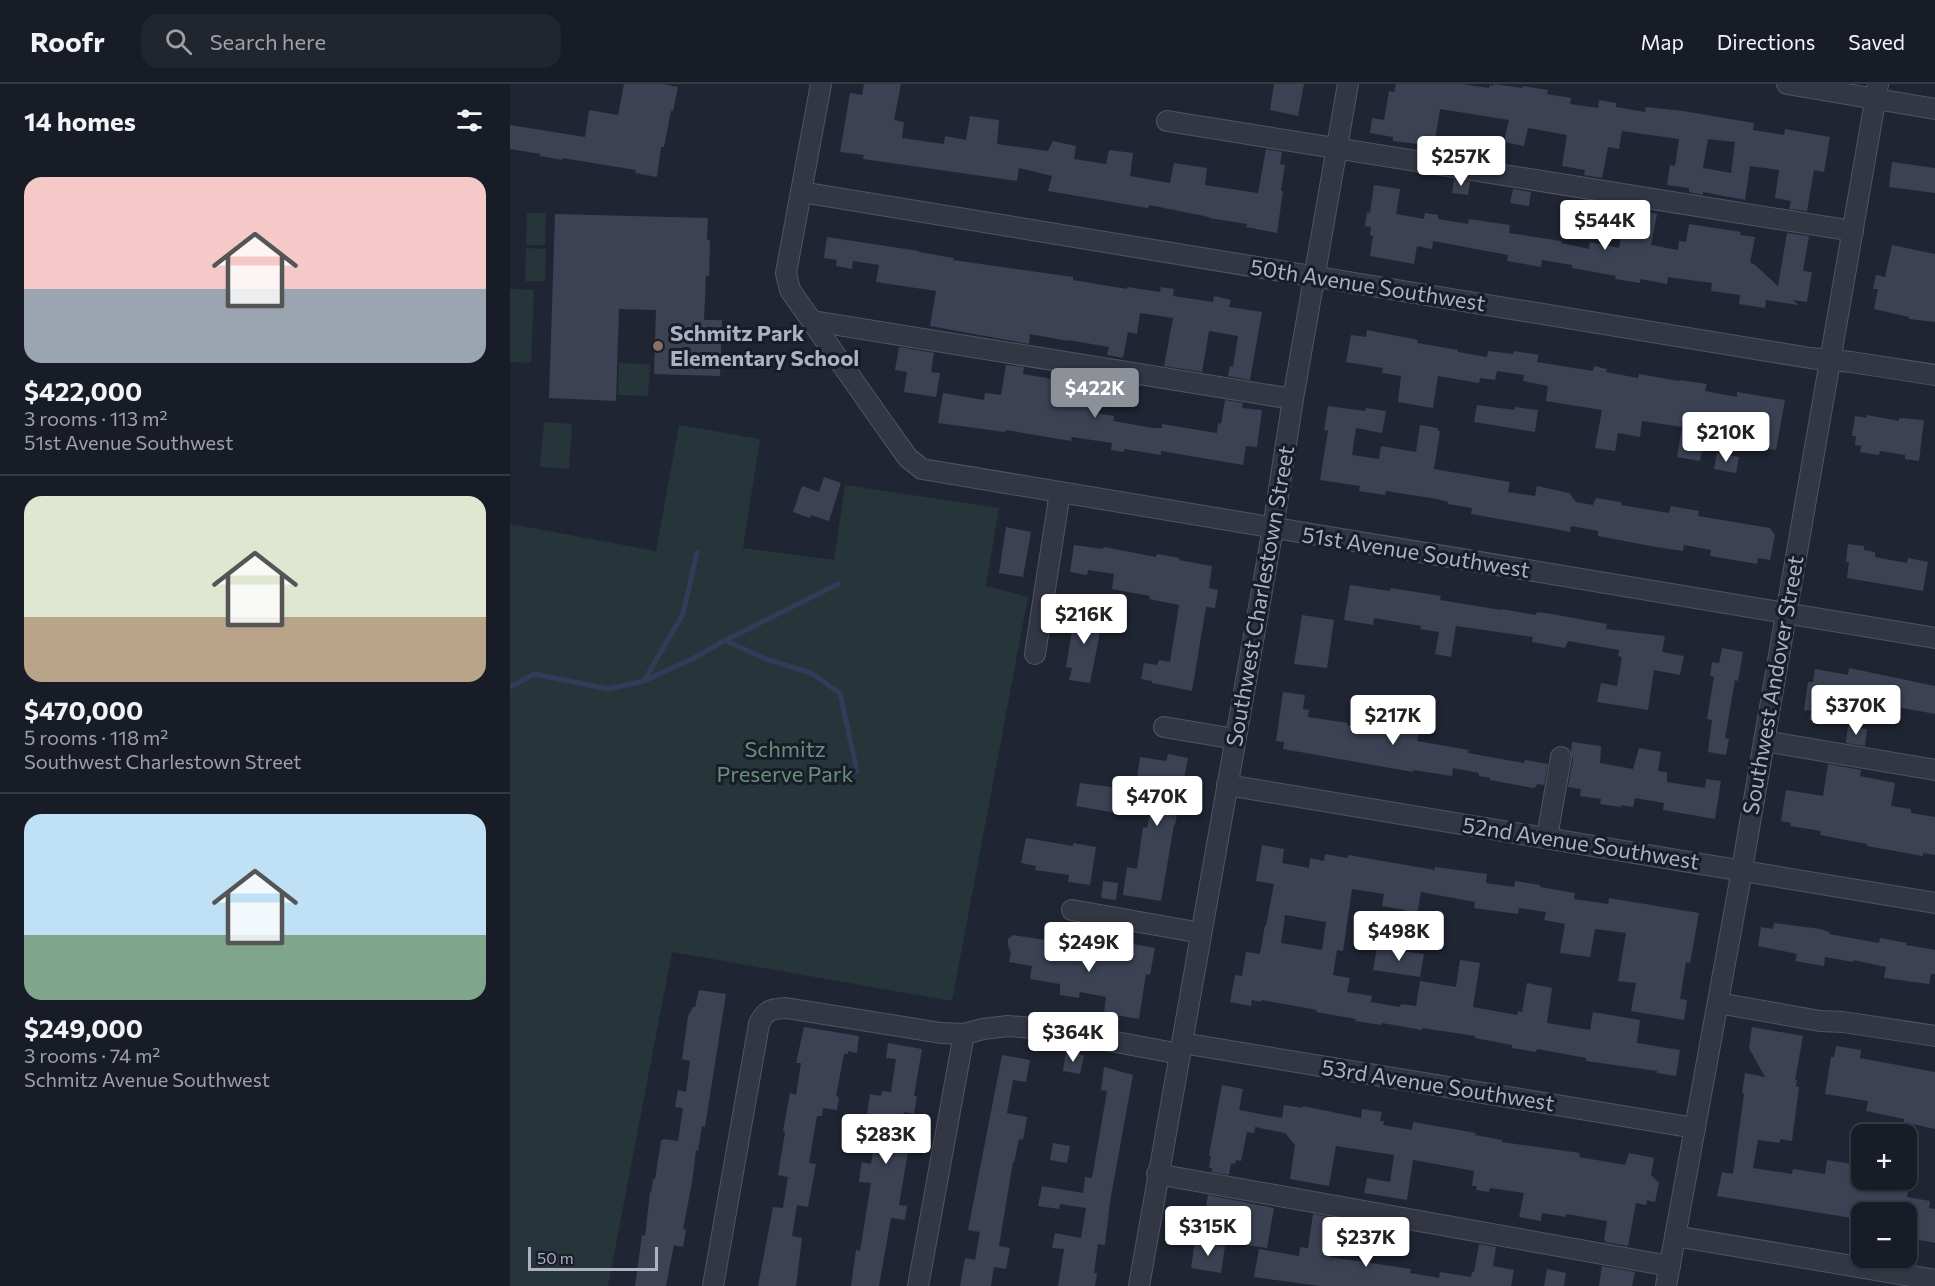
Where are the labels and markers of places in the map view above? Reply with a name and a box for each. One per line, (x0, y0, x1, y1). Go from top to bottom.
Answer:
pin: $257K (1419, 136, 1503, 187)
pin: $544K (1563, 200, 1647, 251)
place label: Schmitz Park Elementary School (670, 319, 859, 371)
marker: Schmitz Park Elementary School (651, 339, 665, 353)
pin: $422K (1053, 368, 1137, 419)
pin: $210K (1684, 412, 1768, 463)
pin: $216K (1042, 594, 1126, 645)
pin: $370K (1814, 685, 1898, 736)
pin: $217K (1351, 695, 1435, 746)
pin: $470K (1115, 776, 1199, 827)
pin: $498K (1357, 911, 1441, 962)
pin: $249K (1047, 922, 1131, 973)
pin: $364K (1031, 1012, 1115, 1063)
pin: $283K (844, 1114, 928, 1165)
pin: $315K (1166, 1206, 1250, 1257)
pin: $237K (1324, 1217, 1408, 1268)

